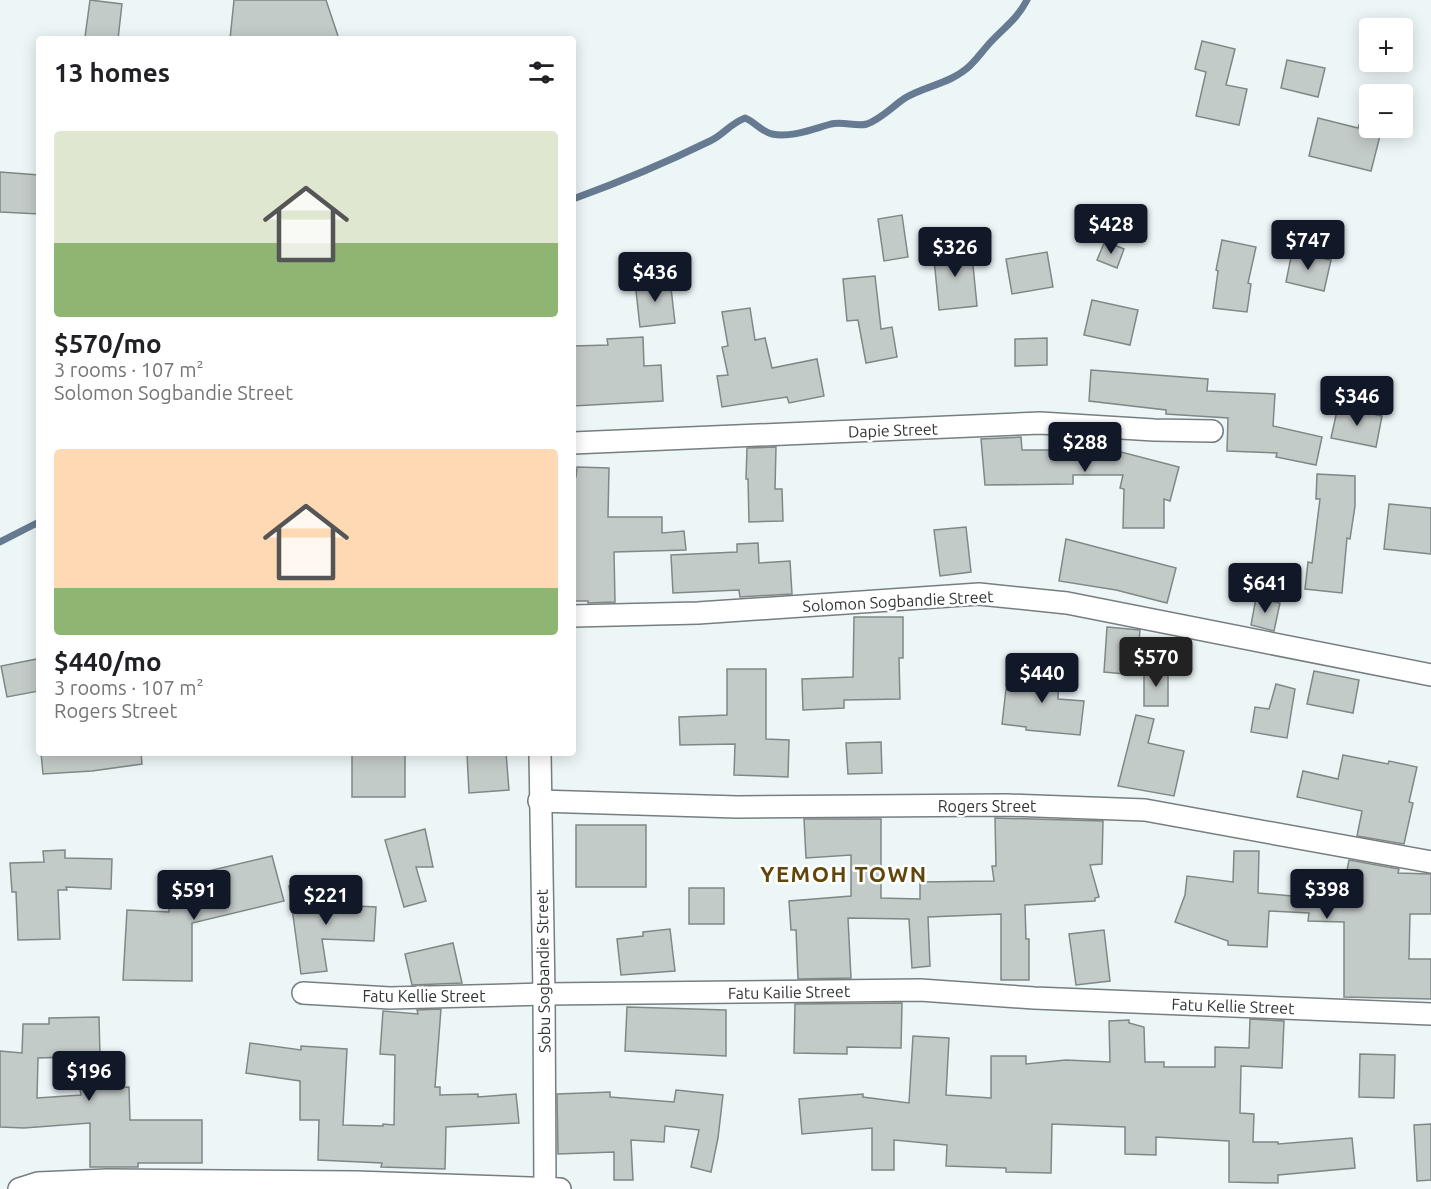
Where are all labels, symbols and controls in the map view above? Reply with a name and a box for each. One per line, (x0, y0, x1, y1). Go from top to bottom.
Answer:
map controls (1359, 18, 1413, 138)
button: + (1359, 18, 1413, 72)
icon: filters (525, 56, 558, 89)
text: 13 homes (54, 58, 170, 87)
button: − (1359, 84, 1413, 138)
icon: home (252, 170, 360, 278)
pin: $428 (1075, 204, 1147, 255)
text: $428 (1088, 212, 1134, 235)
pin: $747 (1272, 220, 1344, 271)
pin: $326 (919, 227, 991, 278)
text: $747 (1285, 228, 1331, 251)
text: $326 (932, 235, 978, 258)
pin: $436 (619, 252, 691, 303)
text: $436 (632, 260, 678, 283)
text: $570/mo (54, 329, 162, 358)
text: 3 rooms · 107 m² (54, 358, 204, 381)
pin: $346 (1321, 376, 1393, 427)
text: Solomon Sogbandie Street (54, 381, 293, 404)
text: $346 (1334, 384, 1380, 407)
street label: Dapie Street (848, 419, 939, 441)
pin: $288 (1049, 422, 1121, 473)
text: $288 (1062, 430, 1108, 453)
icon: home (252, 488, 360, 596)
pin: $641 (1229, 563, 1301, 614)
text: $641 (1242, 571, 1288, 594)
street label: Solomon Sogbandie Street (802, 587, 995, 615)
pin: $570 (1120, 637, 1192, 688)
text: $570 (1133, 645, 1179, 668)
text: $440/mo (54, 647, 162, 676)
pin: $440 (1006, 653, 1078, 704)
text: $440 (1019, 661, 1065, 684)
text: 3 rooms · 107 m² (54, 676, 204, 699)
text: Rogers Street (54, 699, 177, 722)
street label: Rogers Street (938, 797, 1037, 815)
district label: YEMOH TOWN (760, 861, 928, 886)
pin: $398 (1291, 869, 1363, 920)
pin: $591 (158, 870, 230, 921)
pin: $221 (290, 875, 362, 926)
text: $398 (1304, 877, 1350, 900)
text: $591 (171, 878, 217, 901)
text: $221 (303, 883, 349, 906)
street label: Sobu Sogbandie Street (533, 888, 553, 1053)
street label: Fatu Kailie Street (728, 982, 851, 1002)
street label: Fatu Kellie Street (363, 987, 486, 1005)
street label: Fatu Kellie Street (1171, 995, 1295, 1017)
pin: $196 (53, 1051, 125, 1102)
text: $196 (66, 1059, 112, 1082)

